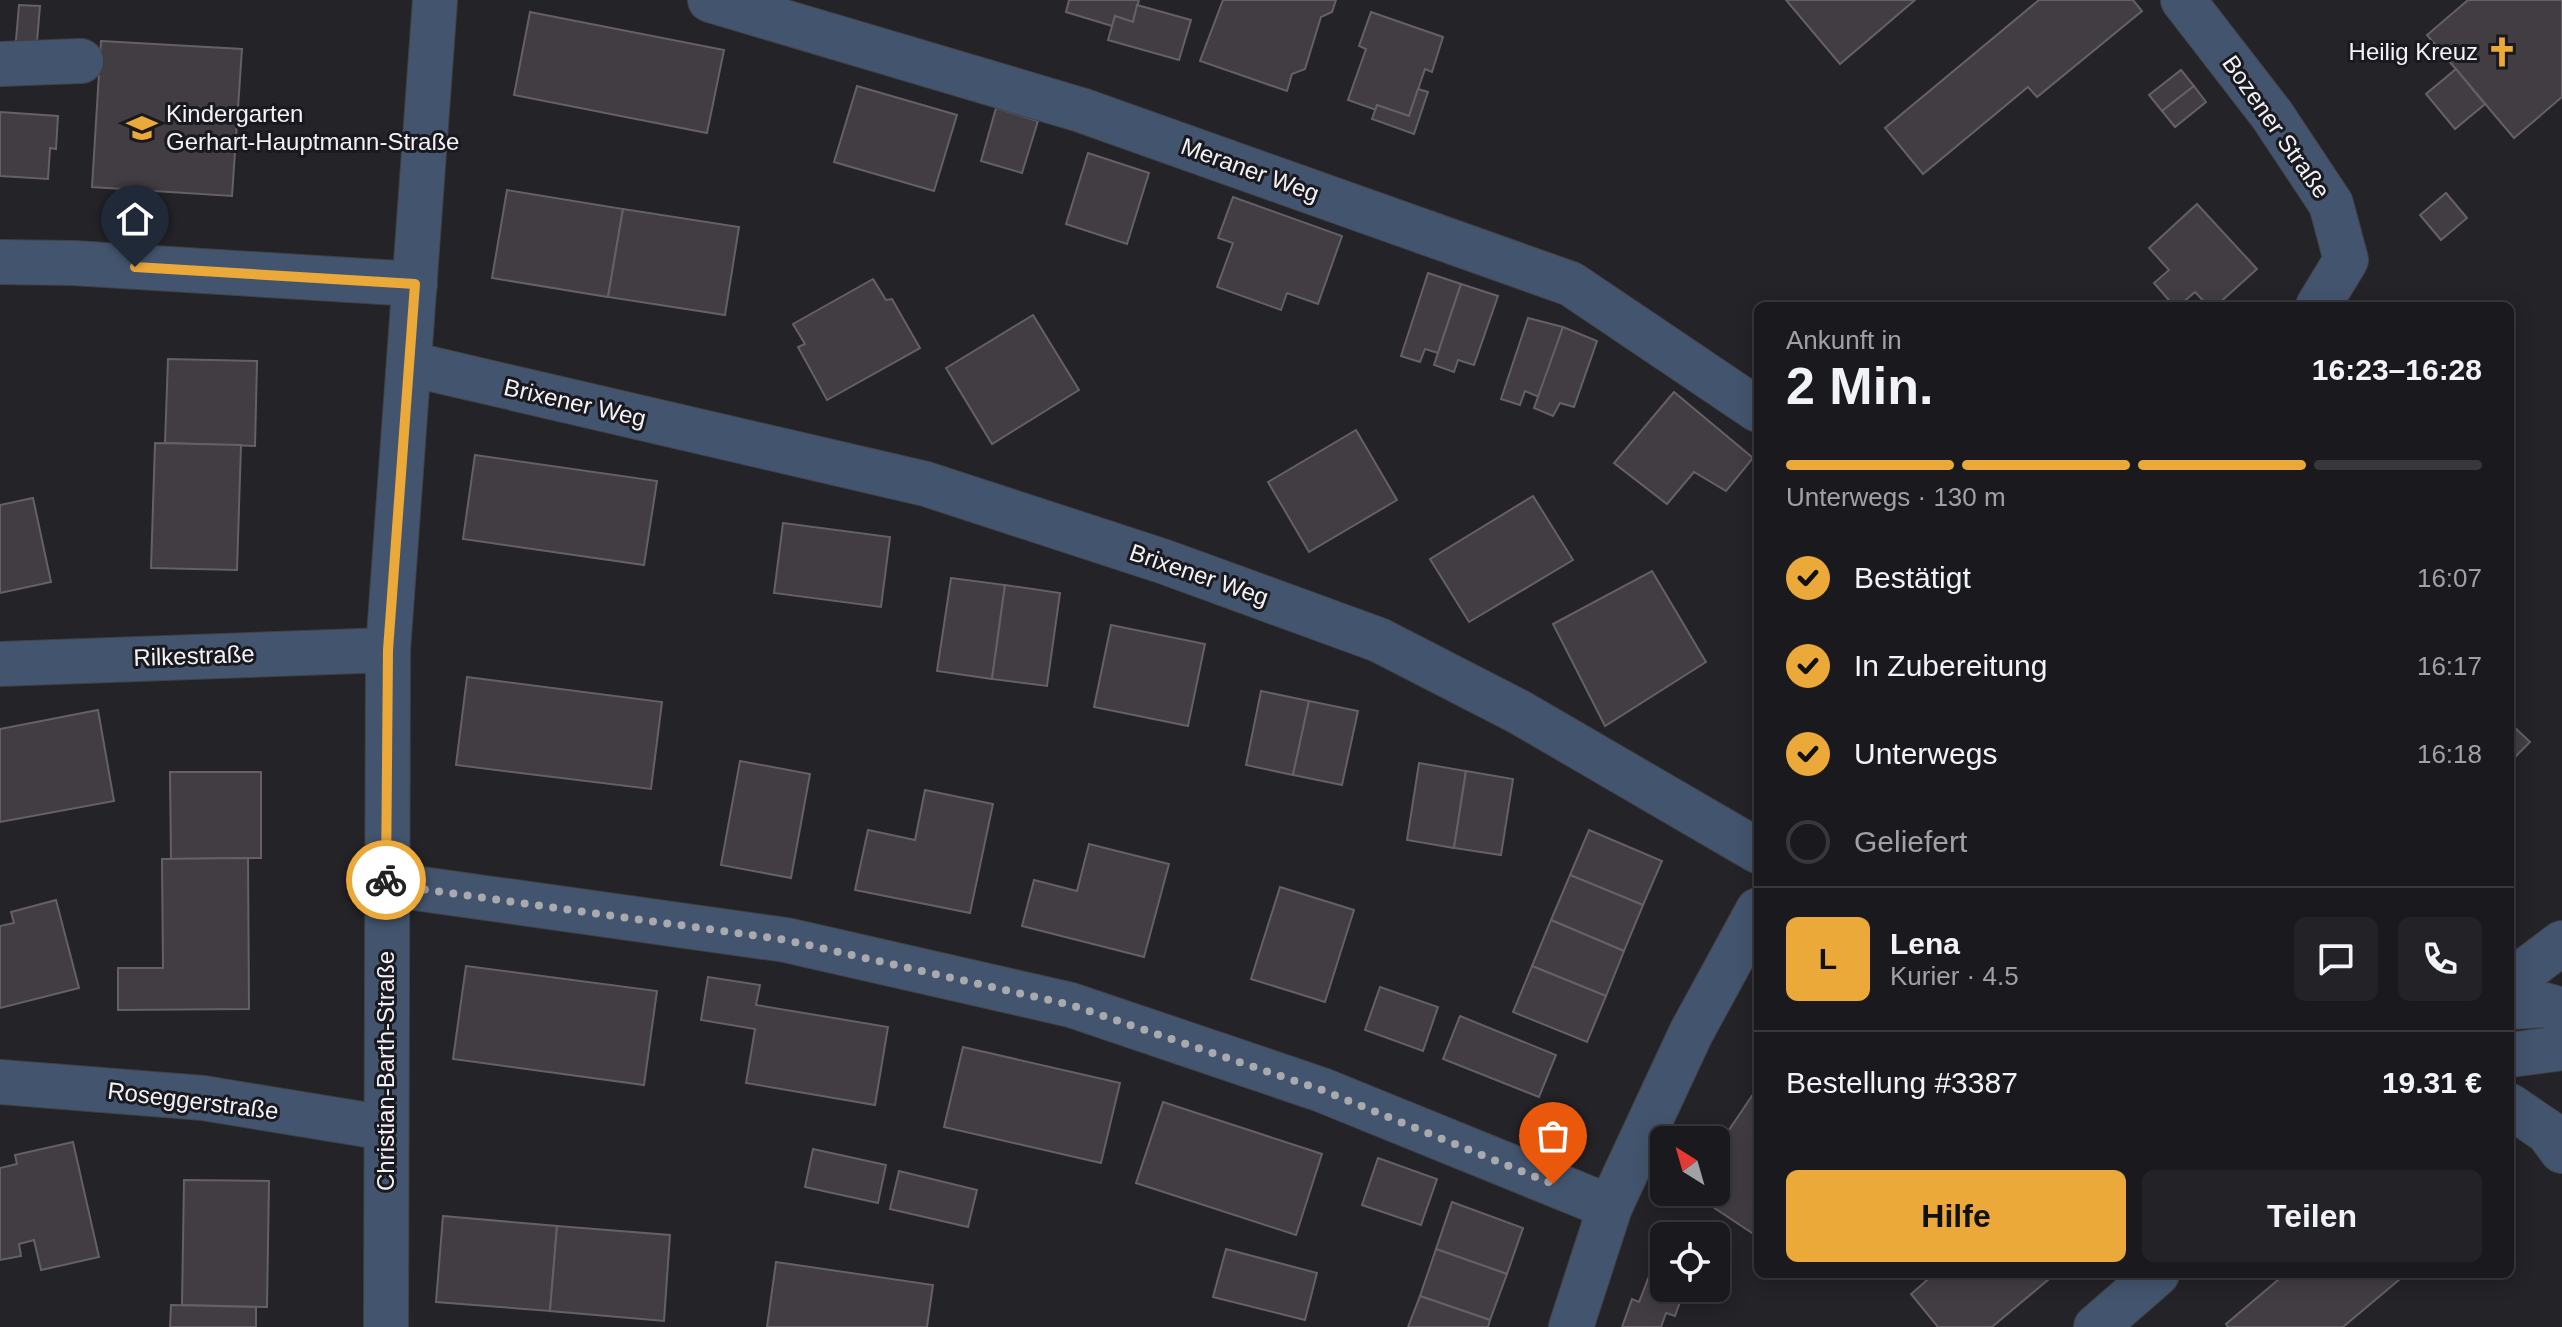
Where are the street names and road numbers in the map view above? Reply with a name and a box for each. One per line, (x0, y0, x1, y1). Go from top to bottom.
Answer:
street label: Bozener Straße (2217, 50, 2336, 203)
street label: Meraner Weg (1177, 132, 1323, 207)
street label: Brixener Weg (501, 373, 649, 432)
street label: Brixener Weg (1126, 538, 1272, 611)
street label: Rilkestraße (133, 640, 255, 671)
street label: Christian-Barth-Straße (372, 951, 399, 1191)
street label: Roseggerstraße (106, 1077, 280, 1124)

